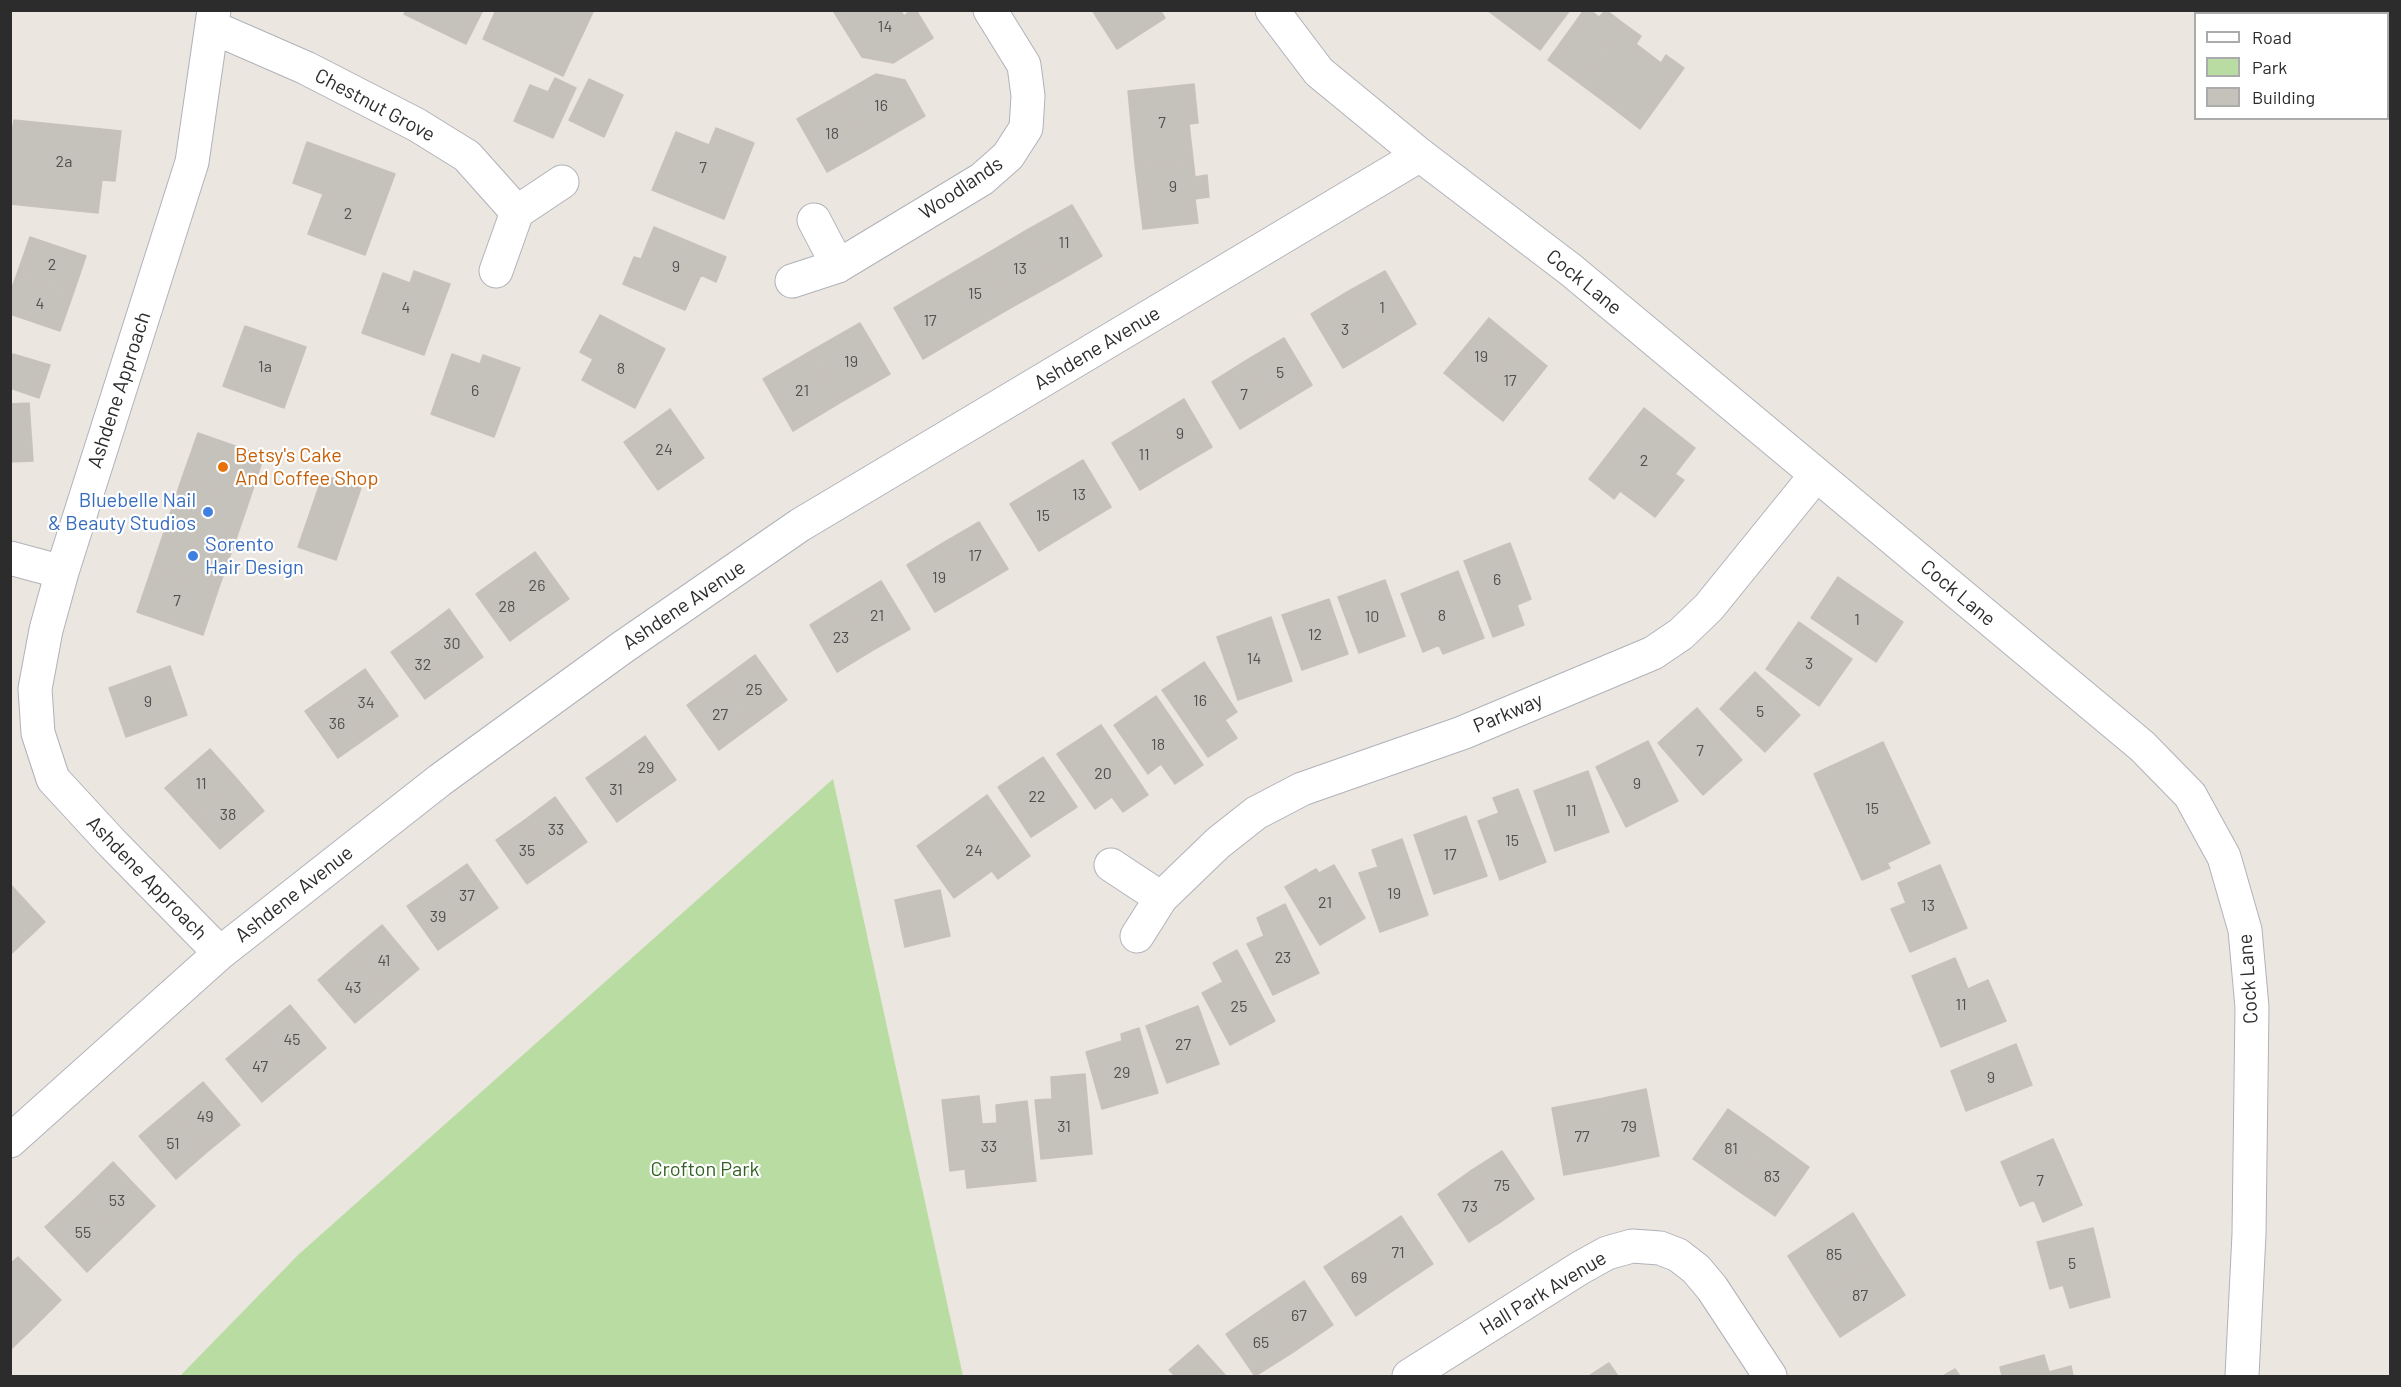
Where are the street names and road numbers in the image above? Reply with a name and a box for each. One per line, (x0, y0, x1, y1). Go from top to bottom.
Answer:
street label: Chestnut Grove (311, 63, 439, 147)
street label: Woodlands (915, 151, 1007, 225)
street label: Cock Lane (1541, 244, 1627, 320)
street label: Ashdene Avenue (1030, 301, 1164, 395)
street label: Ashdene Approach (82, 309, 156, 471)
street label: Ashdene Avenue (618, 555, 750, 655)
street label: Cock Lane (1916, 555, 2000, 631)
street label: Parkway (1470, 688, 1546, 738)
street label: Ashdene Approach (82, 811, 212, 945)
street label: Ashdene Avenue (230, 841, 358, 947)
street label: Cock Lane (2233, 933, 2263, 1025)
street label: Hall Park Avenue (1475, 1246, 1611, 1340)

